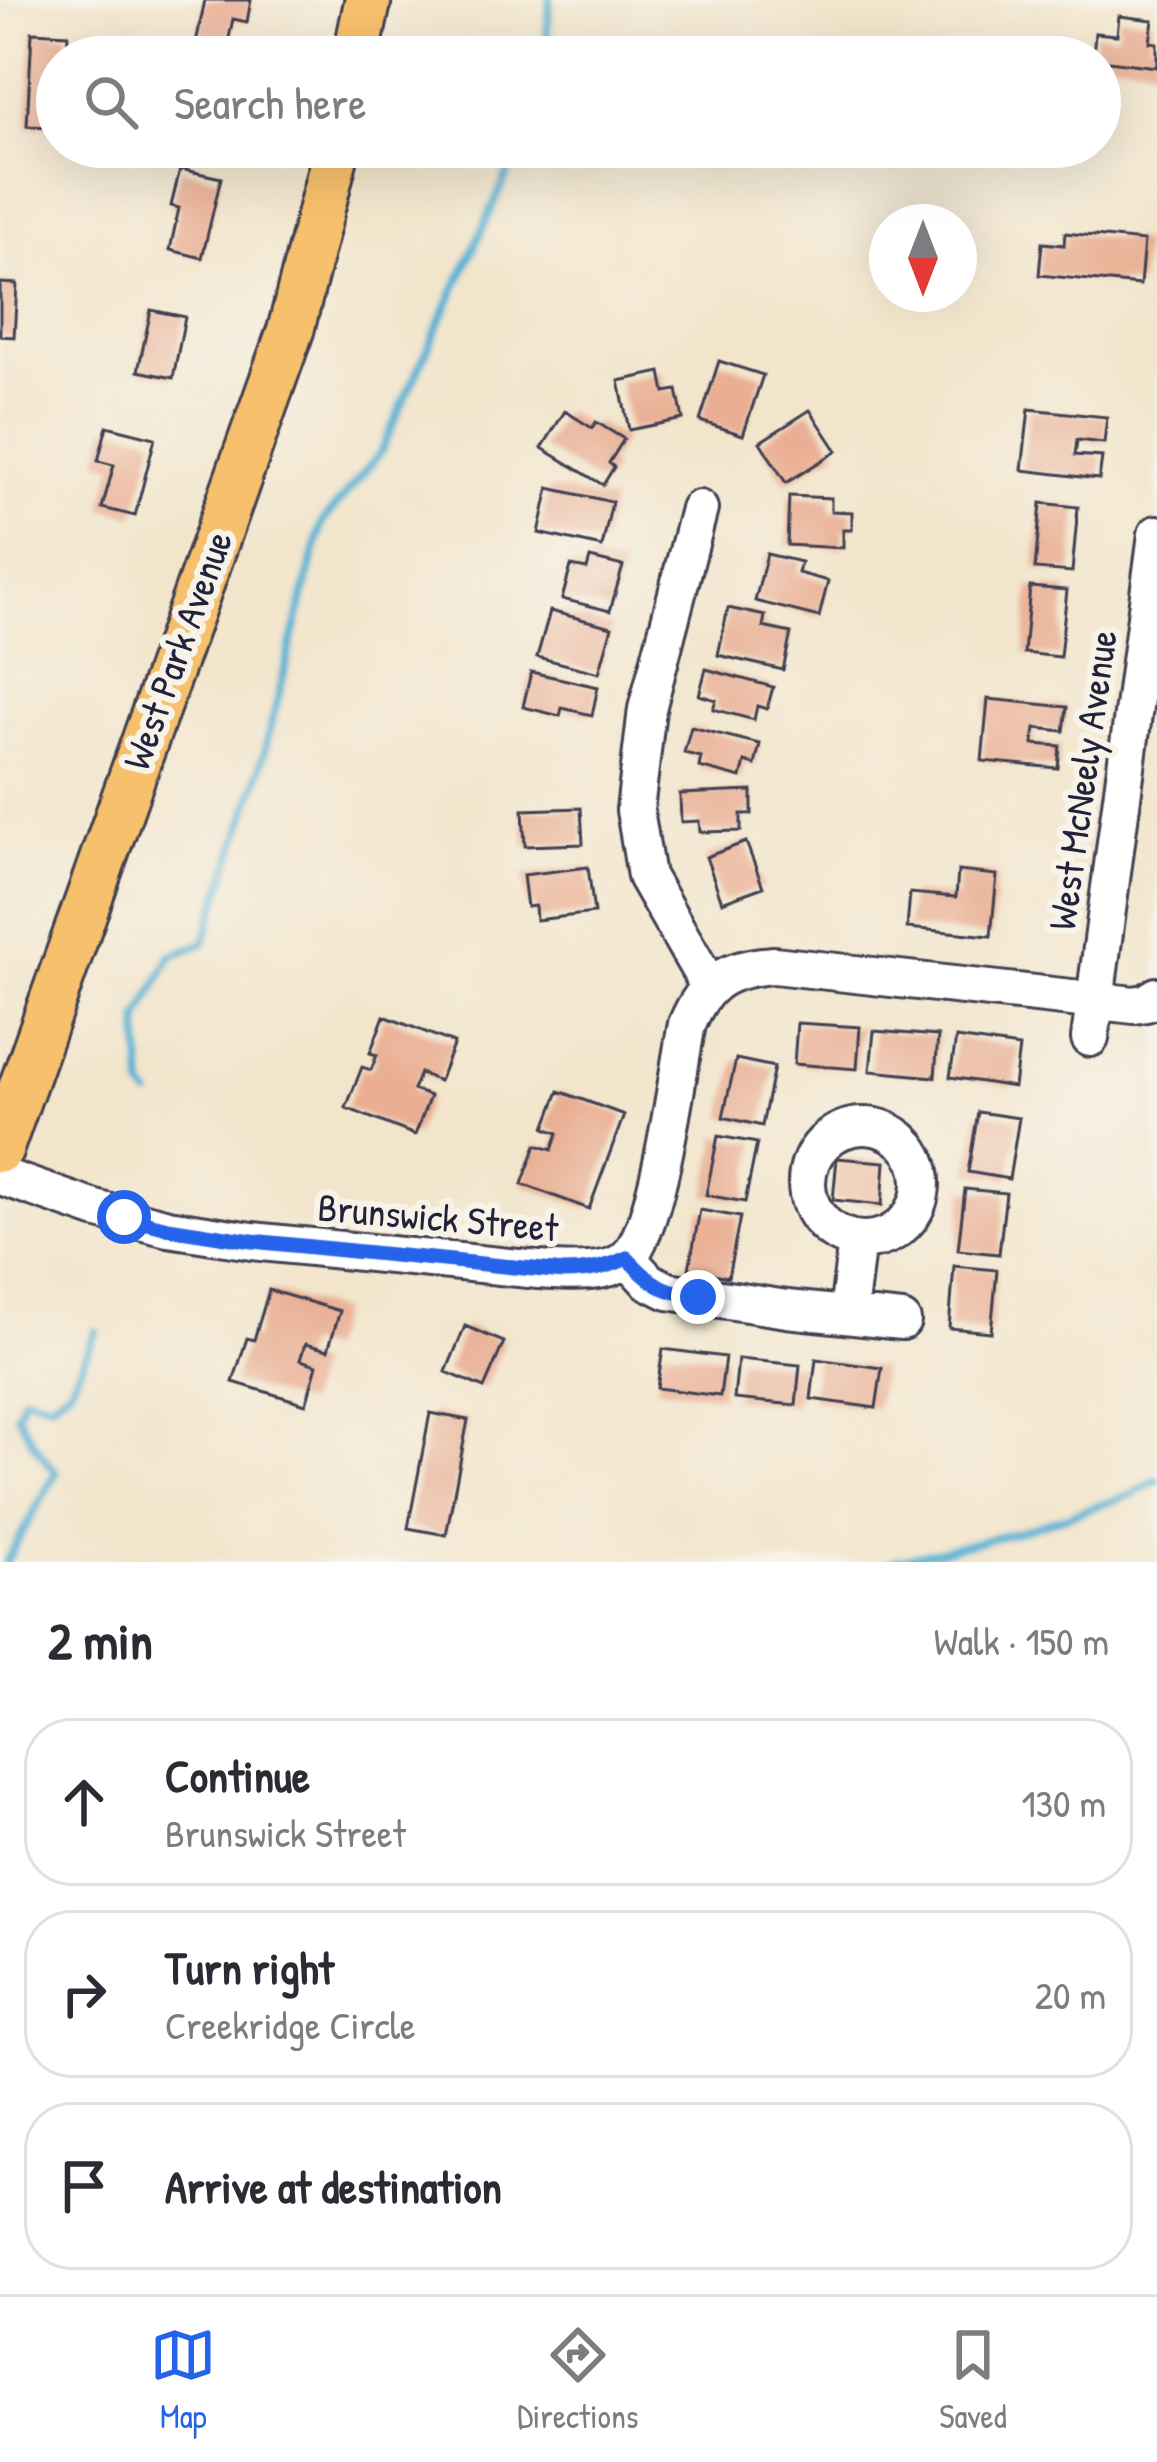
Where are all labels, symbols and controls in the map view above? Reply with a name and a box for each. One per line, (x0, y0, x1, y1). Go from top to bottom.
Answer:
search box (36, 36, 1121, 168)
icon: search (78, 69, 144, 135)
text: Search here (174, 72, 366, 133)
north arrow (869, 204, 977, 312)
street label: West Park Avenue (109, 523, 244, 776)
street label: West McNeely Avenue (1034, 627, 1129, 933)
street label: Brunswick Street (316, 1180, 561, 1253)
route start (97, 1190, 151, 1244)
route end (671, 1270, 725, 1324)
text: 2 min (48, 1606, 153, 1675)
text: Walk · 150 m (934, 1614, 1109, 1667)
text: Continue (165, 1745, 310, 1806)
icon: ahead (51, 1769, 117, 1835)
text: 130 m (1021, 1776, 1106, 1829)
text: Brunswick Street (165, 1806, 406, 1859)
text: Turn right (165, 1937, 334, 1998)
icon: right (51, 1961, 117, 2027)
text: 20 m (1035, 1968, 1106, 2021)
text: Creekridge Circle (165, 1998, 416, 2051)
icon: arrive (51, 2153, 117, 2219)
text: Arrive at destination (165, 2156, 502, 2217)
tab: Map (150, 2322, 216, 2438)
tab: Directions (517, 2322, 639, 2438)
tab: Saved (939, 2322, 1007, 2438)

